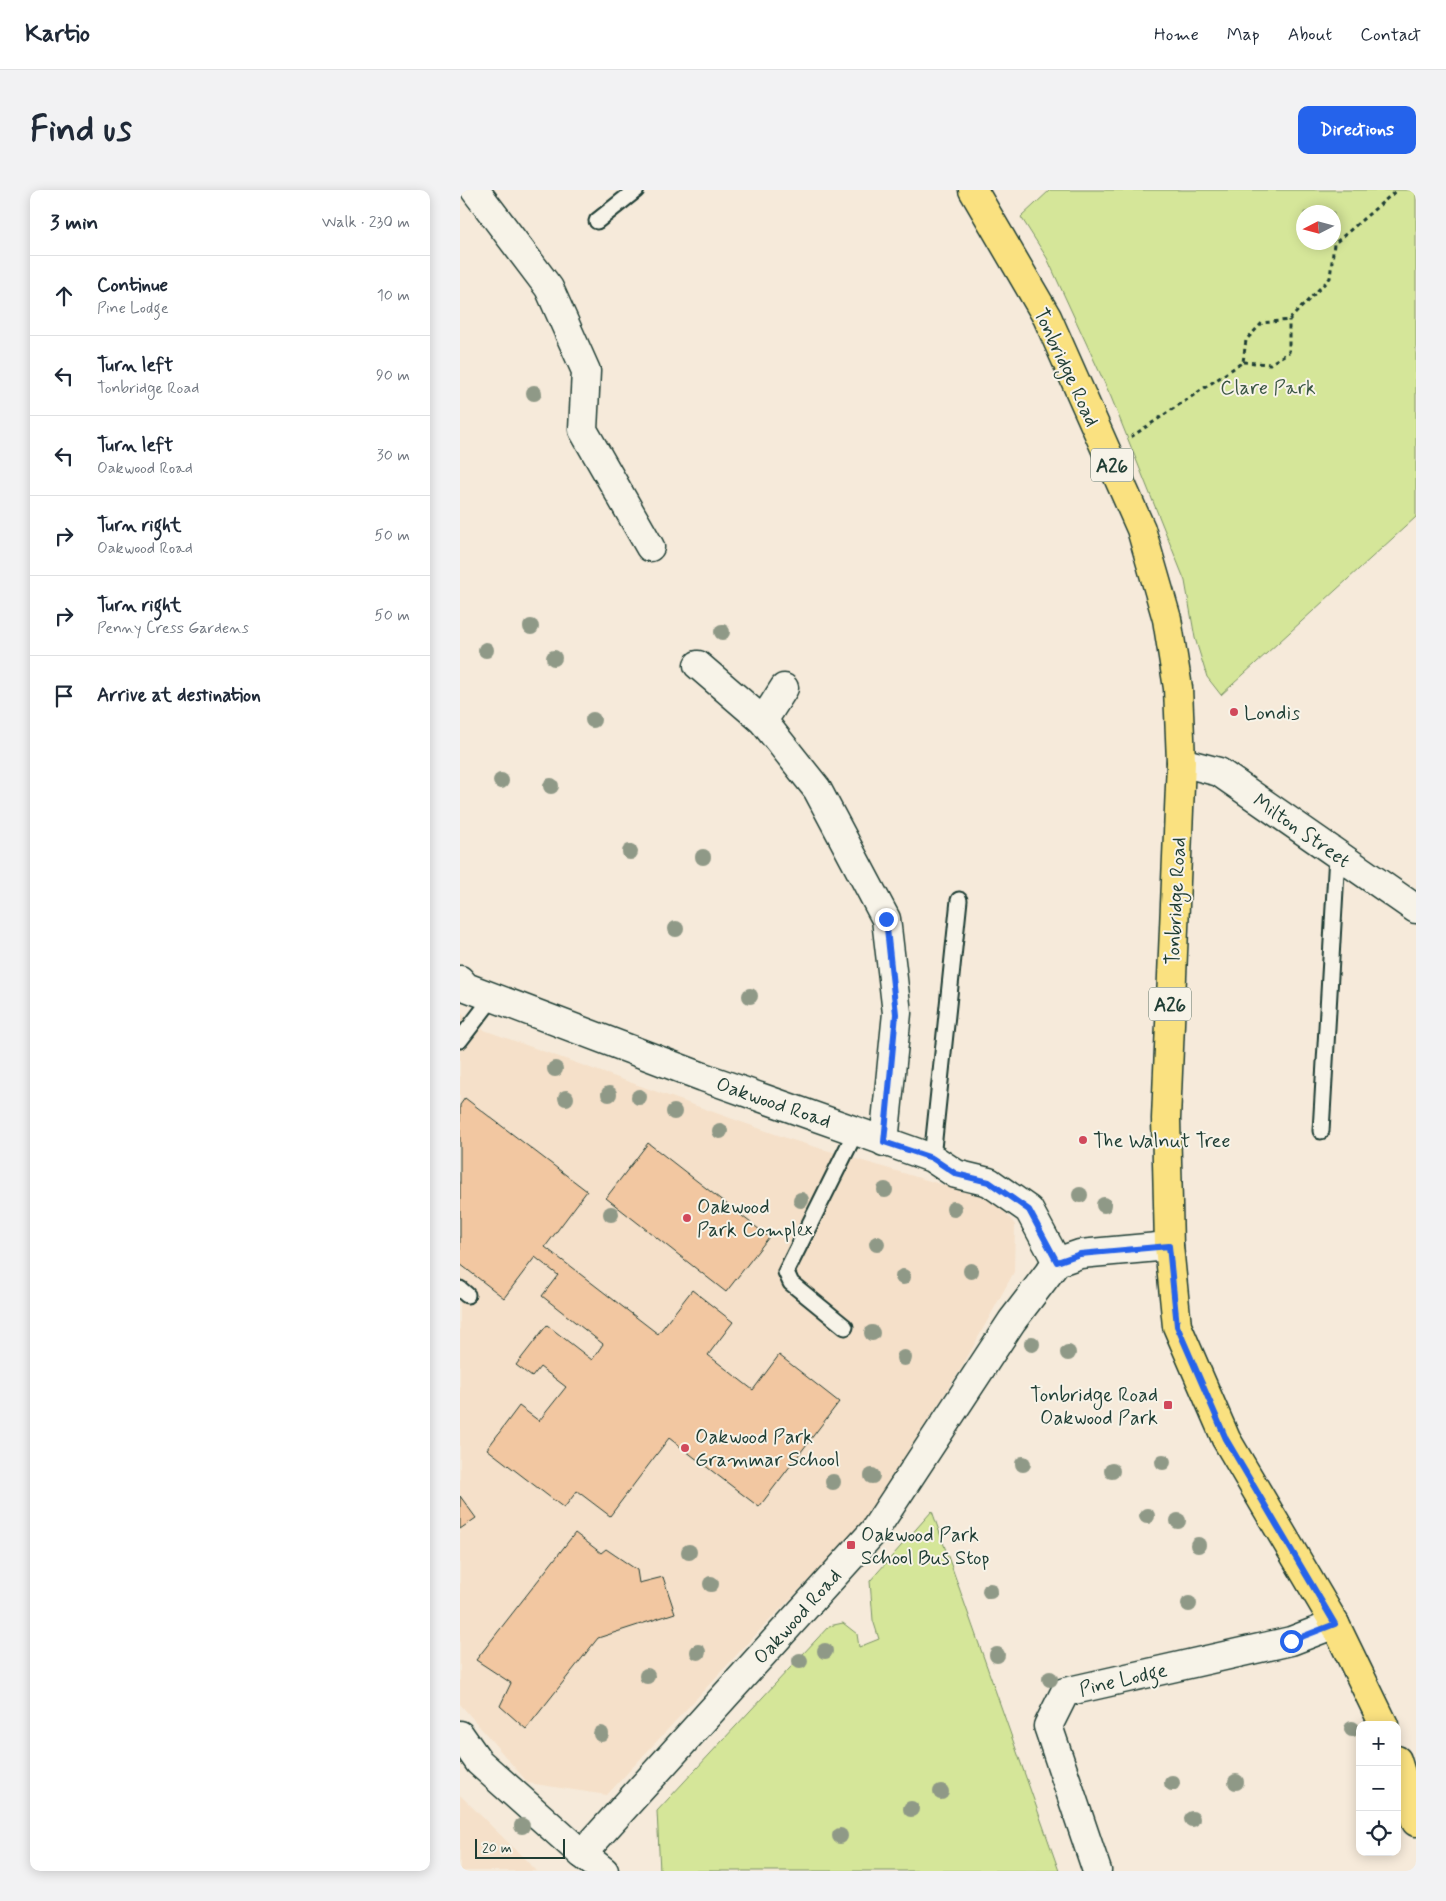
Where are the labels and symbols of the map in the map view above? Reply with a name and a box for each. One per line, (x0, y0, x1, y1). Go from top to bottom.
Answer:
north arrow (1296, 205, 1341, 250)
street label: Tonbridge Road (1025, 304, 1105, 432)
park label: Clare Park (1220, 375, 1316, 402)
road number: A26 (1091, 448, 1133, 482)
place label: Londis (1244, 700, 1300, 727)
marker: Londis (1228, 706, 1240, 718)
street label: Milton Street (1247, 788, 1355, 875)
street label: Tonbridge Road (1160, 837, 1194, 966)
route end (875, 908, 898, 931)
road number: A26 (1149, 988, 1191, 1021)
street label: Oakwood Road (712, 1071, 835, 1136)
place label: The Walnut Tree (1093, 1128, 1230, 1155)
marker: The Walnut Tree (1077, 1134, 1089, 1146)
place label: Oakwood Park Complex (697, 1194, 813, 1244)
marker: Oakwood Park Complex (681, 1212, 693, 1224)
place label: Tonbridge Road Oakwood Park (1030, 1382, 1158, 1432)
marker: Tonbridge Road Oakwood Park (1162, 1399, 1174, 1411)
place label: Oakwood Park Grammar School (695, 1424, 840, 1474)
marker: Oakwood Park Grammar School (679, 1442, 691, 1454)
place label: Oakwood Park School Bus Stop (861, 1522, 990, 1572)
marker: Oakwood Park School Bus Stop (845, 1539, 857, 1551)
street label: Oakwood Road (748, 1563, 848, 1671)
route start (1280, 1630, 1303, 1653)
street label: Pine Lodge (1077, 1657, 1171, 1706)
scale bar (475, 1836, 565, 1859)

